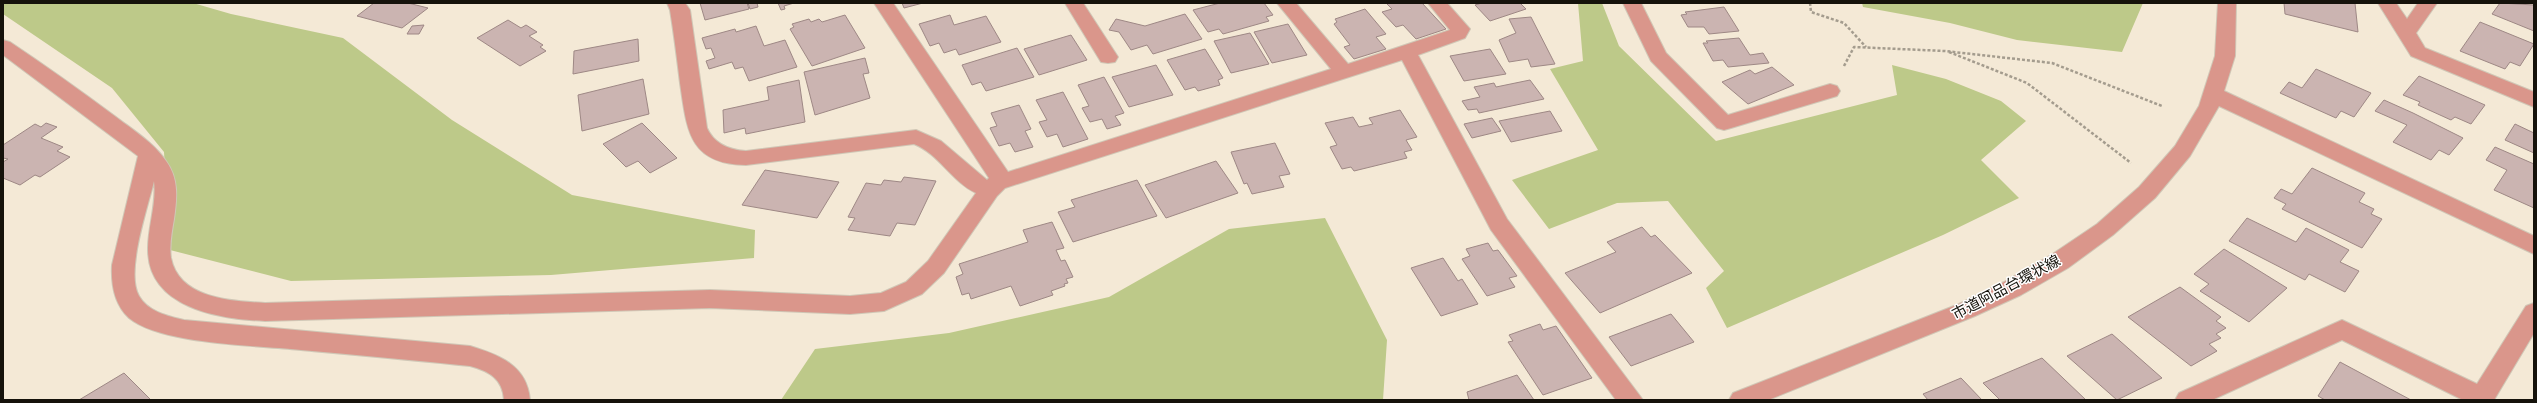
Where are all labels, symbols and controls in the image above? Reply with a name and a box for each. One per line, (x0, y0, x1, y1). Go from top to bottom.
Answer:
street label: 市道阿品台環状線 (1949, 250, 2063, 324)

